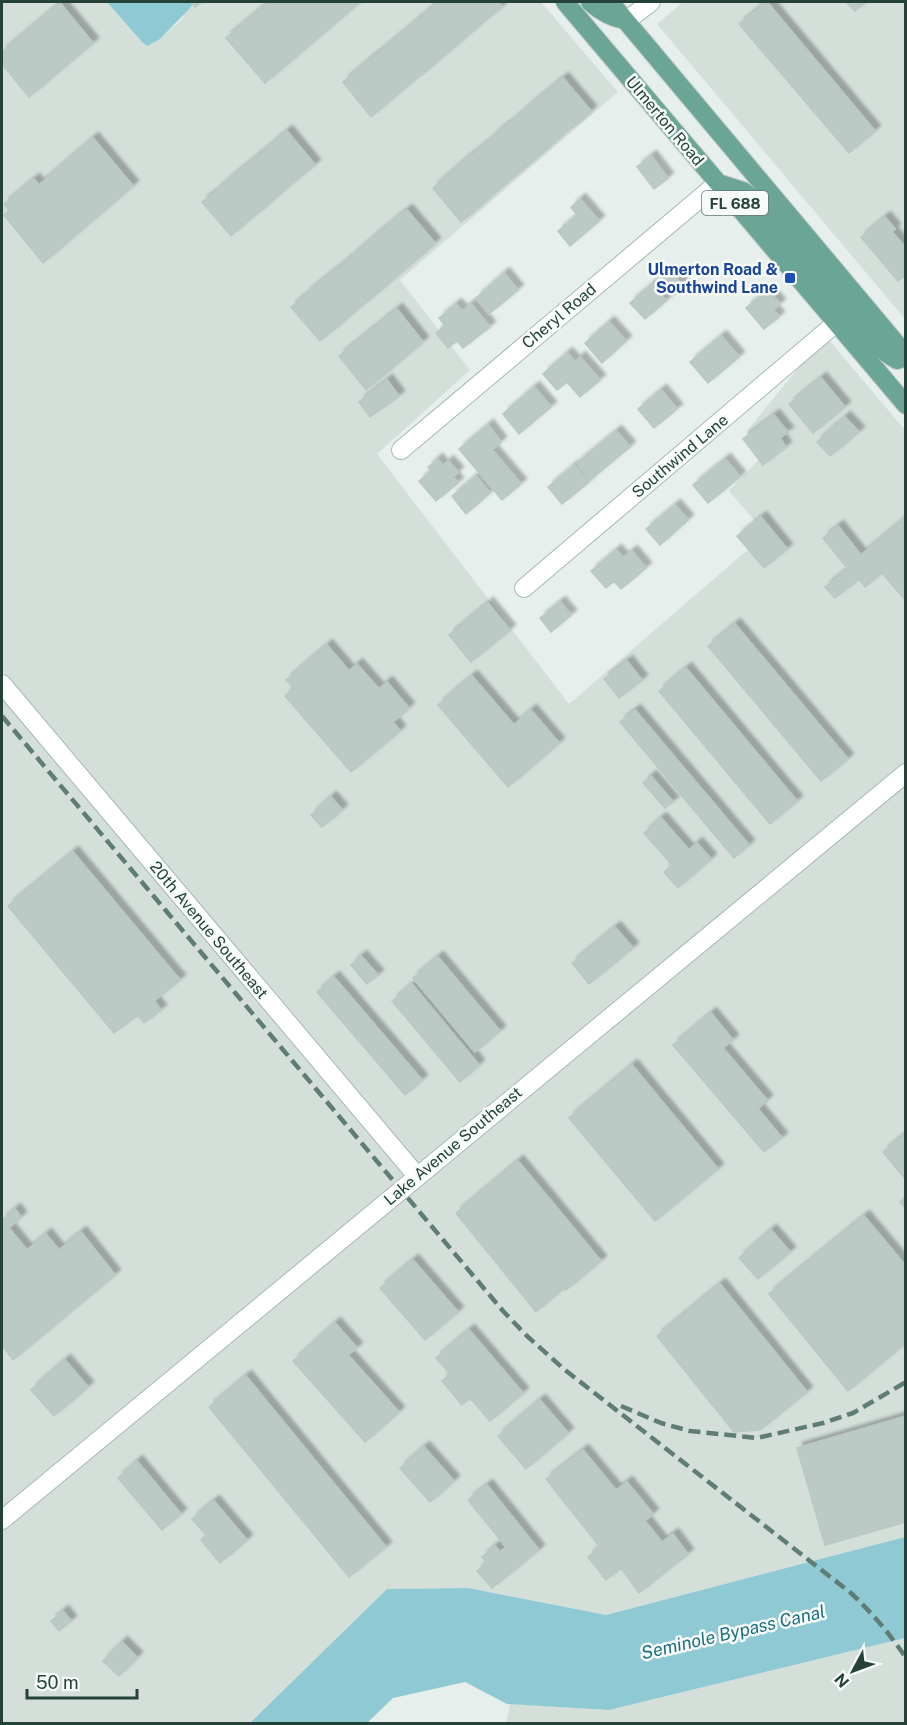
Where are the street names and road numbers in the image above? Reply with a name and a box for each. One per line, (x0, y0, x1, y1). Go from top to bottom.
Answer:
street label: Ulmerton Road (622, 72, 708, 170)
road number: FL 688 (702, 191, 768, 215)
street label: Cheryl Road (518, 279, 600, 353)
street label: Southwind Lane (628, 410, 732, 502)
street label: 20th Avenue Southeast (146, 857, 272, 1003)
street label: Lake Avenue Southeast (380, 1083, 526, 1209)

